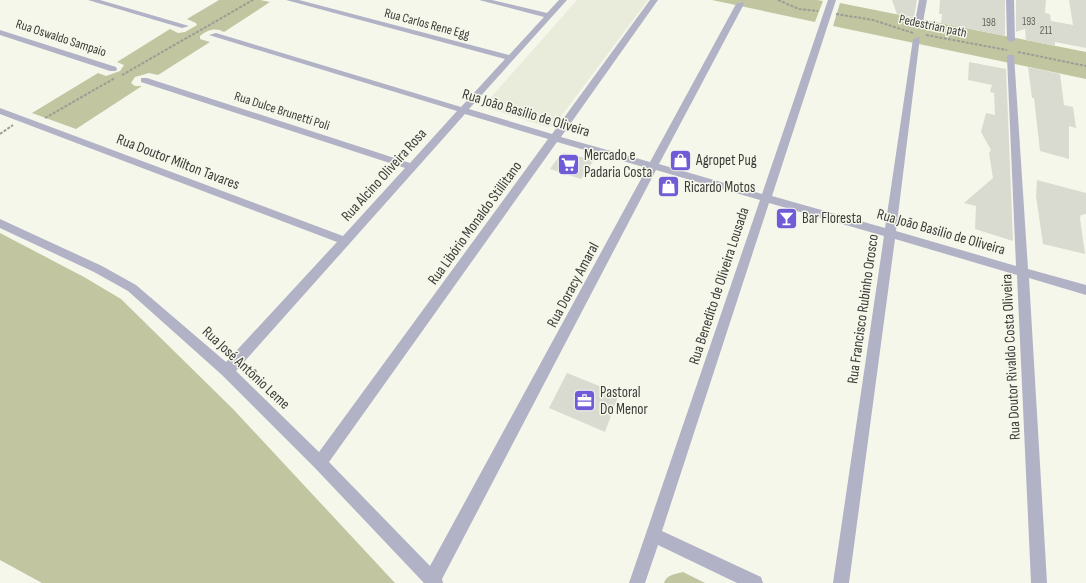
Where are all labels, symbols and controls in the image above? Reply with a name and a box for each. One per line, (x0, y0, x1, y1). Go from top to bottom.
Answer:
street label: Rua Carlos Rene Egg (383, 5, 471, 43)
street label: Pedestrian path (898, 11, 968, 41)
house number: 193 (1022, 15, 1036, 28)
street label: Rua Oswaldo Sampaio (14, 16, 108, 60)
house number: 198 (982, 16, 996, 29)
house number: 211 (1040, 24, 1052, 37)
street label: Rua João Basilio de Oliveira (460, 85, 592, 142)
street label: Rua Dulce Brunetti Poli (232, 88, 332, 134)
street label: Rua Alcino Oliveira Rosa (337, 124, 431, 225)
street label: Rua Doutor Milton Tavares (114, 130, 242, 194)
place label: Mercado e Padaria Costa (584, 146, 652, 182)
shop icon: Agropet Pug (668, 147, 694, 173)
supermarket icon: Mercado e Padaria Costa (556, 151, 582, 177)
place label: Agropet Pug (695, 151, 757, 170)
street label: Rua Libório Monaldo Stillitano (424, 157, 526, 289)
shop icon: Ricardo Motos (656, 174, 682, 200)
place label: Ricardo Motos (684, 178, 755, 197)
street label: Rua Benedito de Oliveira Lousada (685, 205, 753, 367)
bar icon: Bar Floresta (774, 205, 800, 231)
street label: Rua João Basilio de Oliveira (875, 205, 1008, 259)
place label: Bar Floresta (802, 209, 862, 228)
street label: Rua Francisco Rubinho Orosco (843, 233, 883, 385)
street label: Rua Doracy Amaral (543, 239, 603, 331)
street label: Rua Doutor Rivaldo Costa Oliveira (997, 273, 1025, 441)
street label: Rua José Antônio Leme (198, 322, 294, 414)
place label: Pastoral Do Menor (600, 383, 649, 419)
office icon: Pastoral Do Menor (571, 388, 597, 414)

